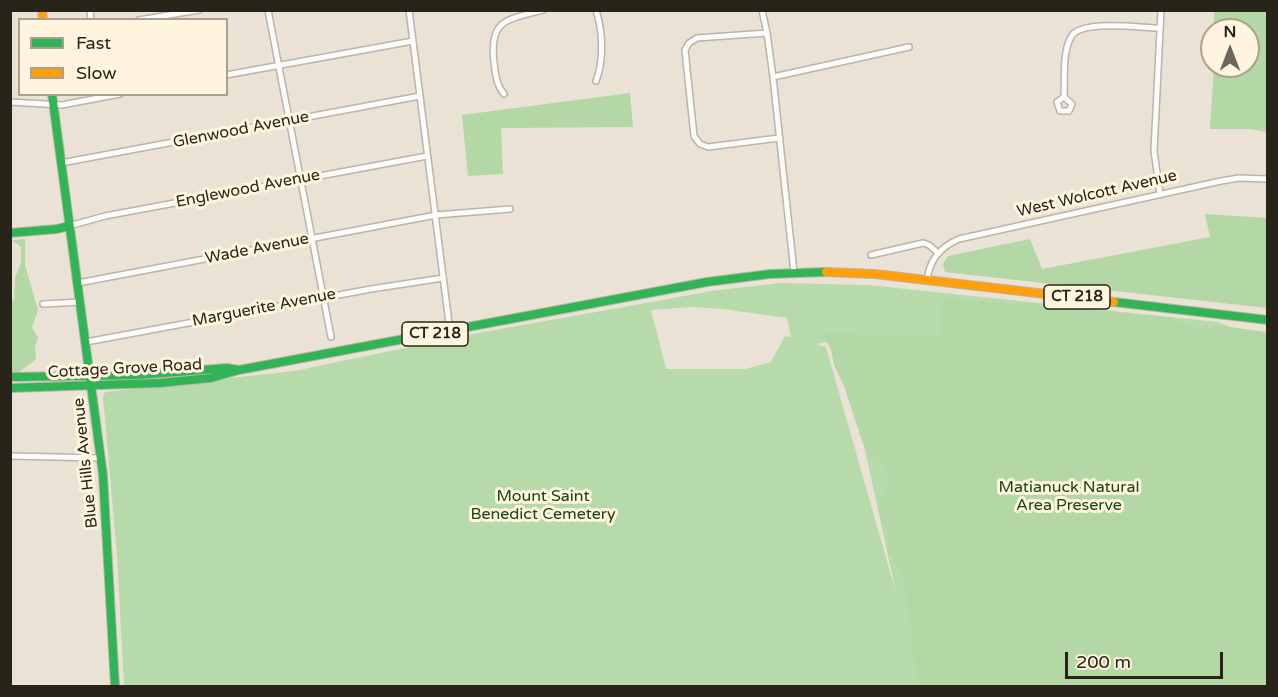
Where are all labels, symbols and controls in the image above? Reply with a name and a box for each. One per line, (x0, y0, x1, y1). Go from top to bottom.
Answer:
legend (18, 18, 228, 96)
north arrow (1200, 18, 1260, 78)
text: N (1224, 22, 1236, 42)
text: Fast (76, 32, 111, 54)
text: Slow (76, 62, 117, 84)
street label: Glenwood Avenue (171, 107, 311, 153)
street label: Englewood Avenue (174, 166, 322, 212)
street label: West Wolcott Avenue (1015, 166, 1179, 222)
street label: Wade Avenue (204, 230, 310, 268)
street label: Marguerite Avenue (191, 285, 337, 331)
road number: CT 218 (1044, 285, 1110, 309)
road number: CT 218 (402, 322, 468, 346)
street label: Cottage Grove Road (47, 355, 203, 383)
street label: Blue Hills Avenue (70, 397, 102, 529)
park label: Matianuck Natural Area Preserve (999, 478, 1139, 516)
park label: Mount Saint Benedict Cemetery (470, 487, 616, 525)
scale bar (1068, 640, 1226, 678)
text: 200 m (1076, 651, 1131, 673)

